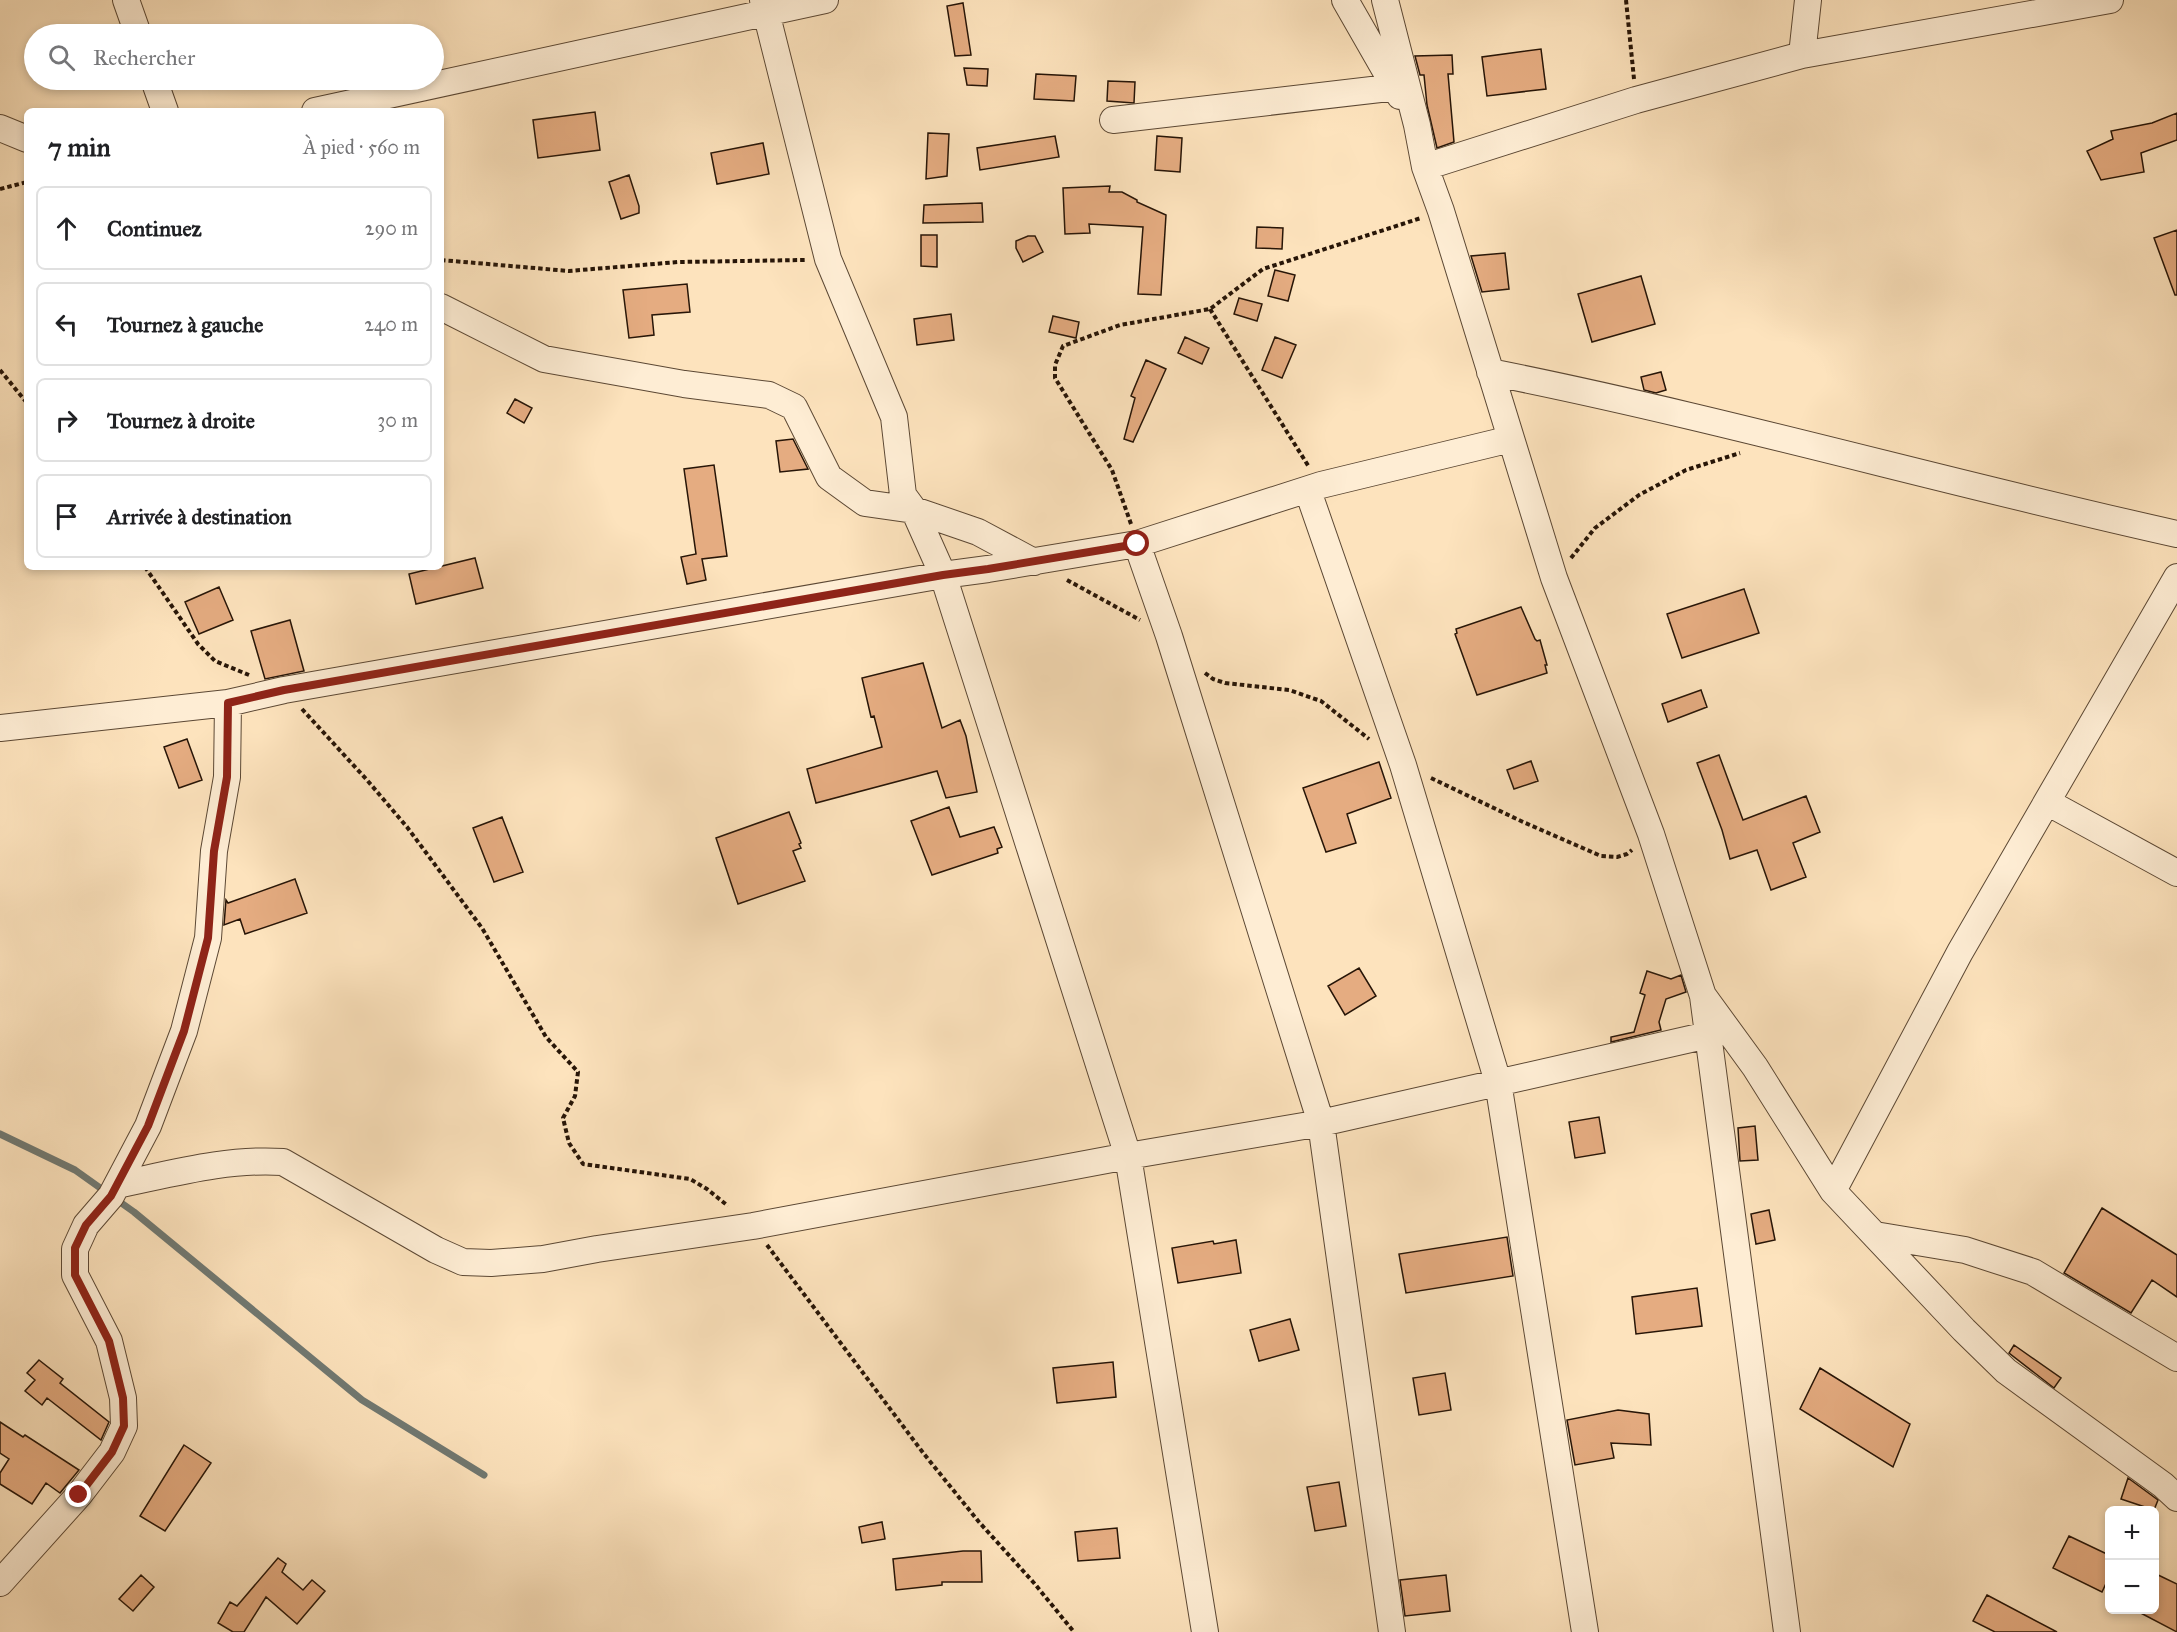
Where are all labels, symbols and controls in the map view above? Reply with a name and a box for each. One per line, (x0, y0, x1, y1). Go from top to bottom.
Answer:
search box (24, 24, 444, 90)
icon: search (45, 41, 78, 74)
text: Rechercher (93, 44, 195, 71)
text: 7 min (48, 131, 111, 163)
text: À pied · 560 m (303, 135, 420, 159)
icon: ahead (50, 212, 83, 245)
text: Continuez (107, 215, 202, 242)
text: 290 m (365, 216, 418, 240)
icon: left (50, 308, 83, 341)
text: Tournez à gauche (107, 311, 263, 338)
text: 240 m (364, 312, 418, 336)
icon: right (50, 404, 83, 437)
text: Tournez à droite (107, 407, 255, 434)
text: 30 m (377, 408, 418, 432)
icon: arrive (50, 500, 83, 533)
text: Arrivée à destination (107, 503, 292, 530)
route start (1123, 530, 1149, 556)
route end (65, 1481, 91, 1507)
map controls (2105, 1506, 2159, 1614)
button: + (2105, 1506, 2159, 1560)
button: − (2105, 1560, 2159, 1614)

